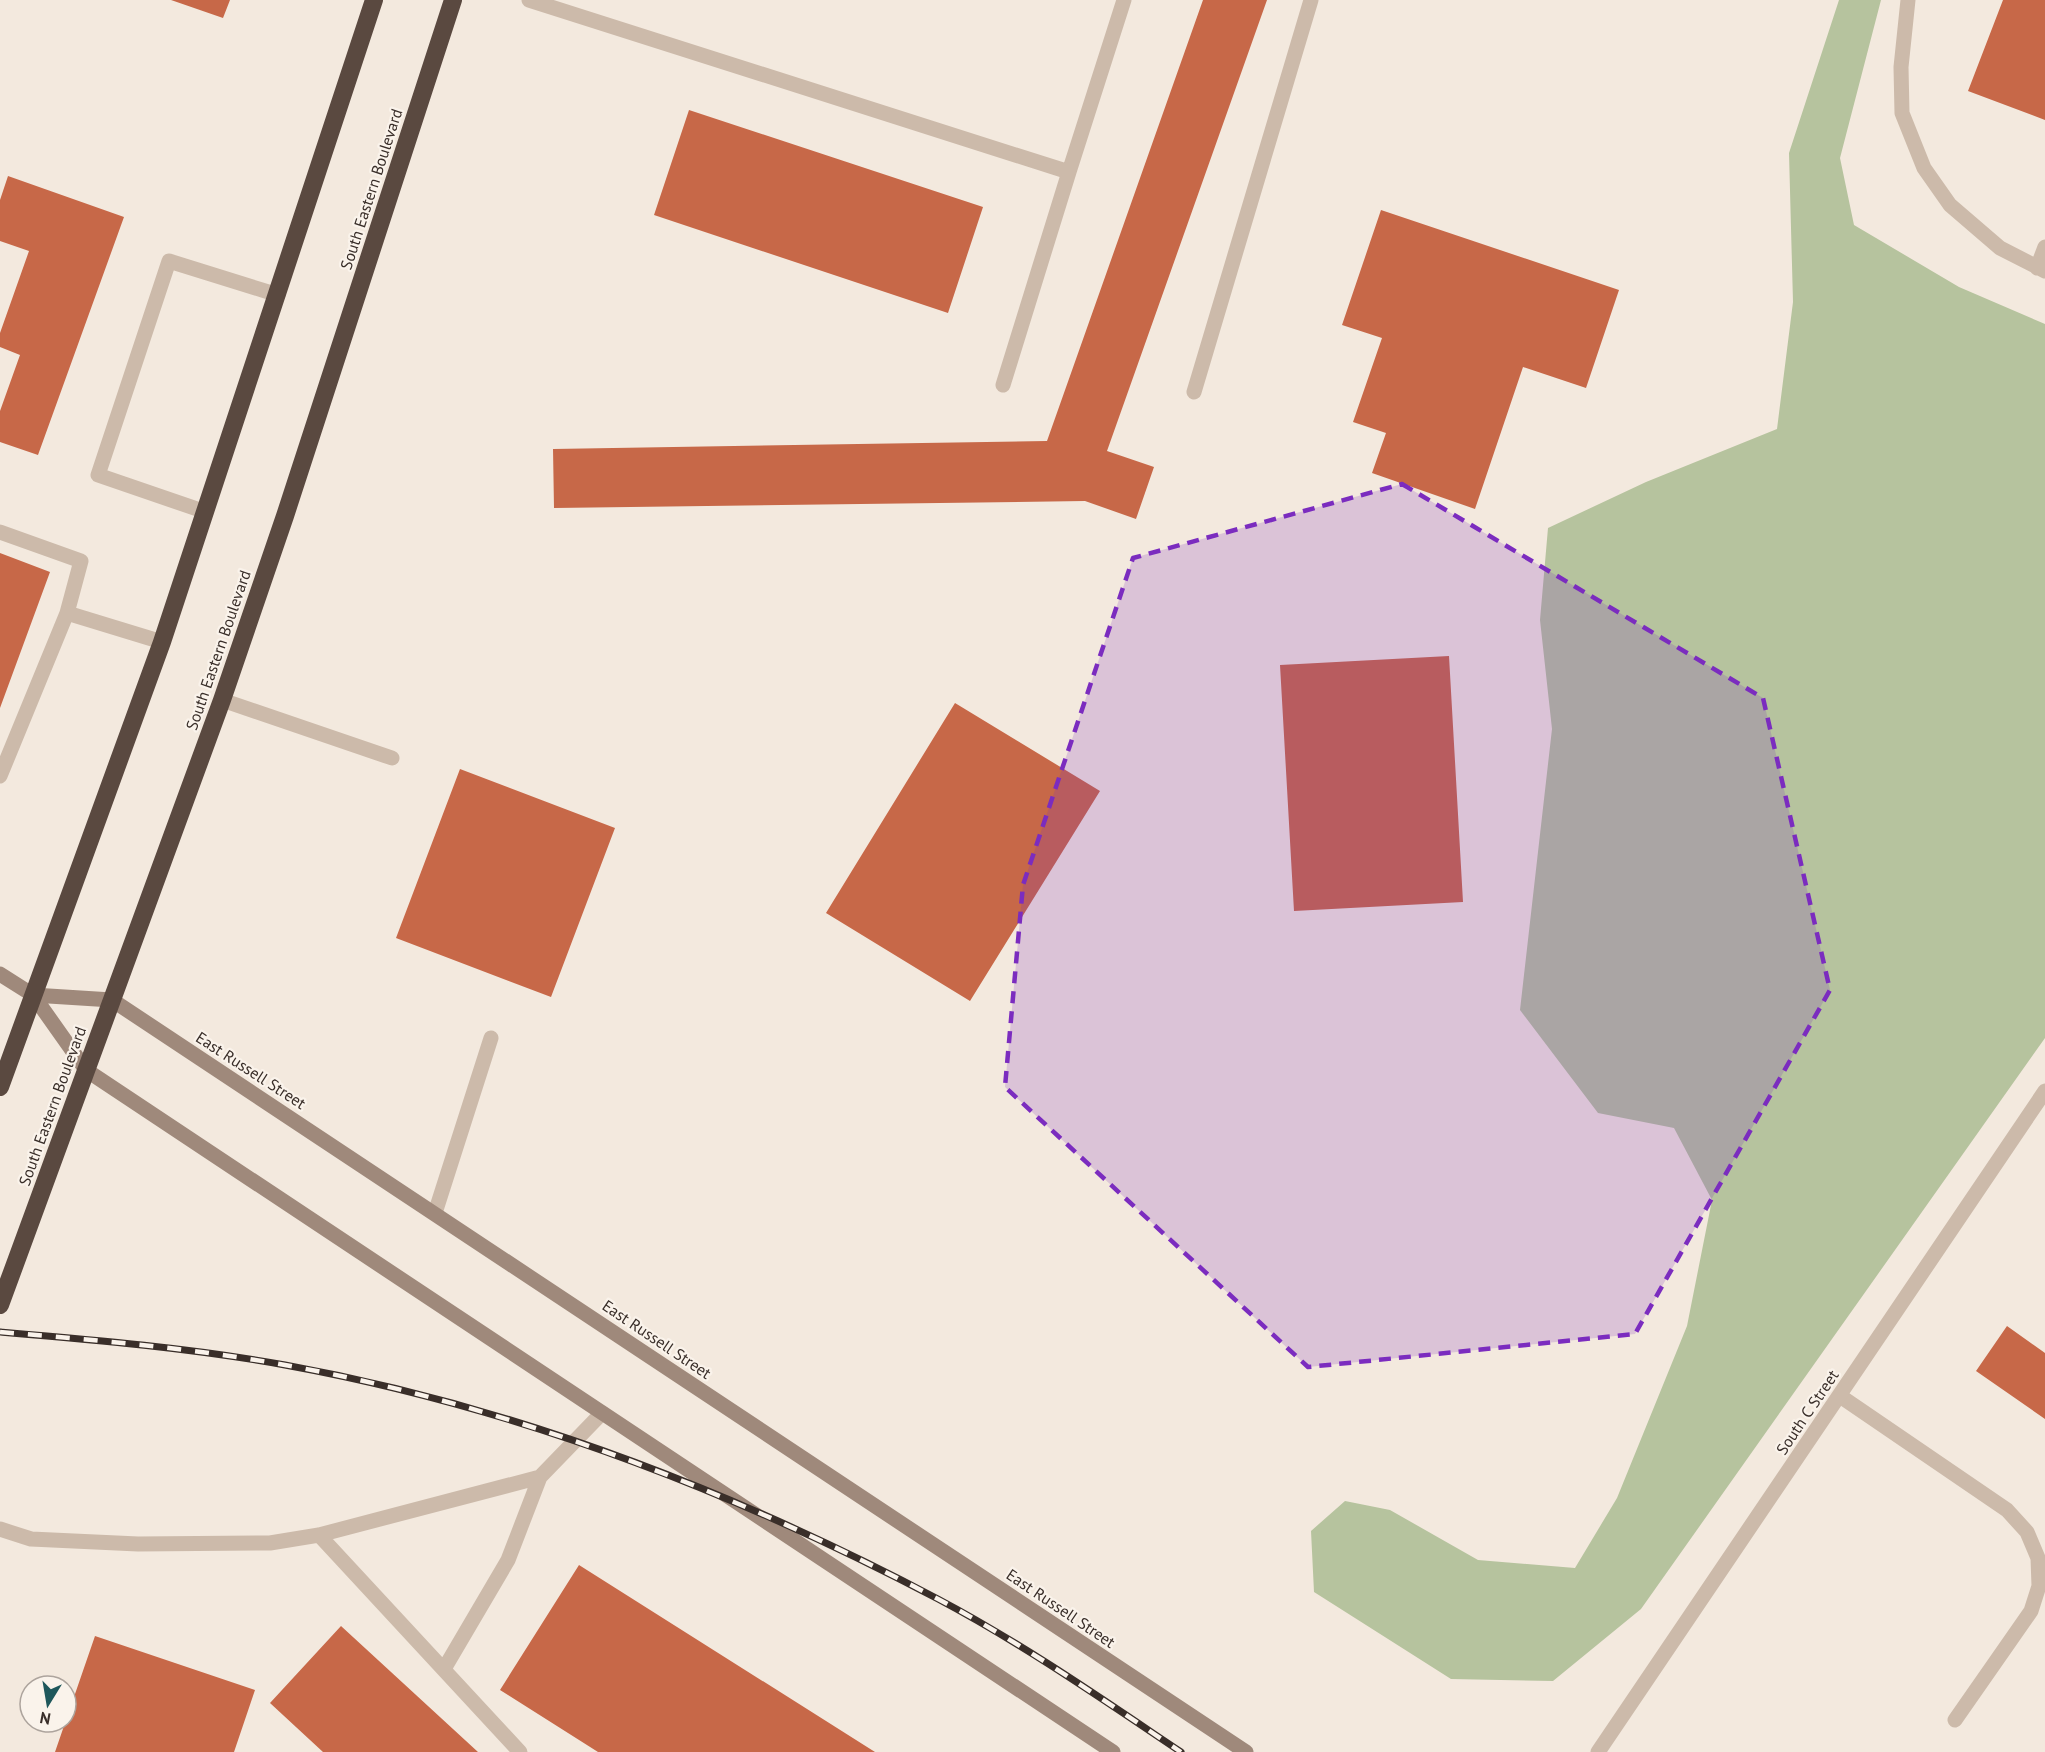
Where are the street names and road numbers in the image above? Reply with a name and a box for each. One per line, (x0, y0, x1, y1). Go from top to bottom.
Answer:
street label: South Eastern Boulevard (336, 106, 406, 272)
street label: South Eastern Boulevard (181, 567, 255, 733)
street label: South Eastern Boulevard (14, 1024, 90, 1188)
street label: East Russell Street (192, 1027, 310, 1113)
street label: East Russell Street (599, 1295, 716, 1383)
street label: South C Street (1771, 1365, 1843, 1458)
street label: East Russell Street (1003, 1564, 1120, 1652)

